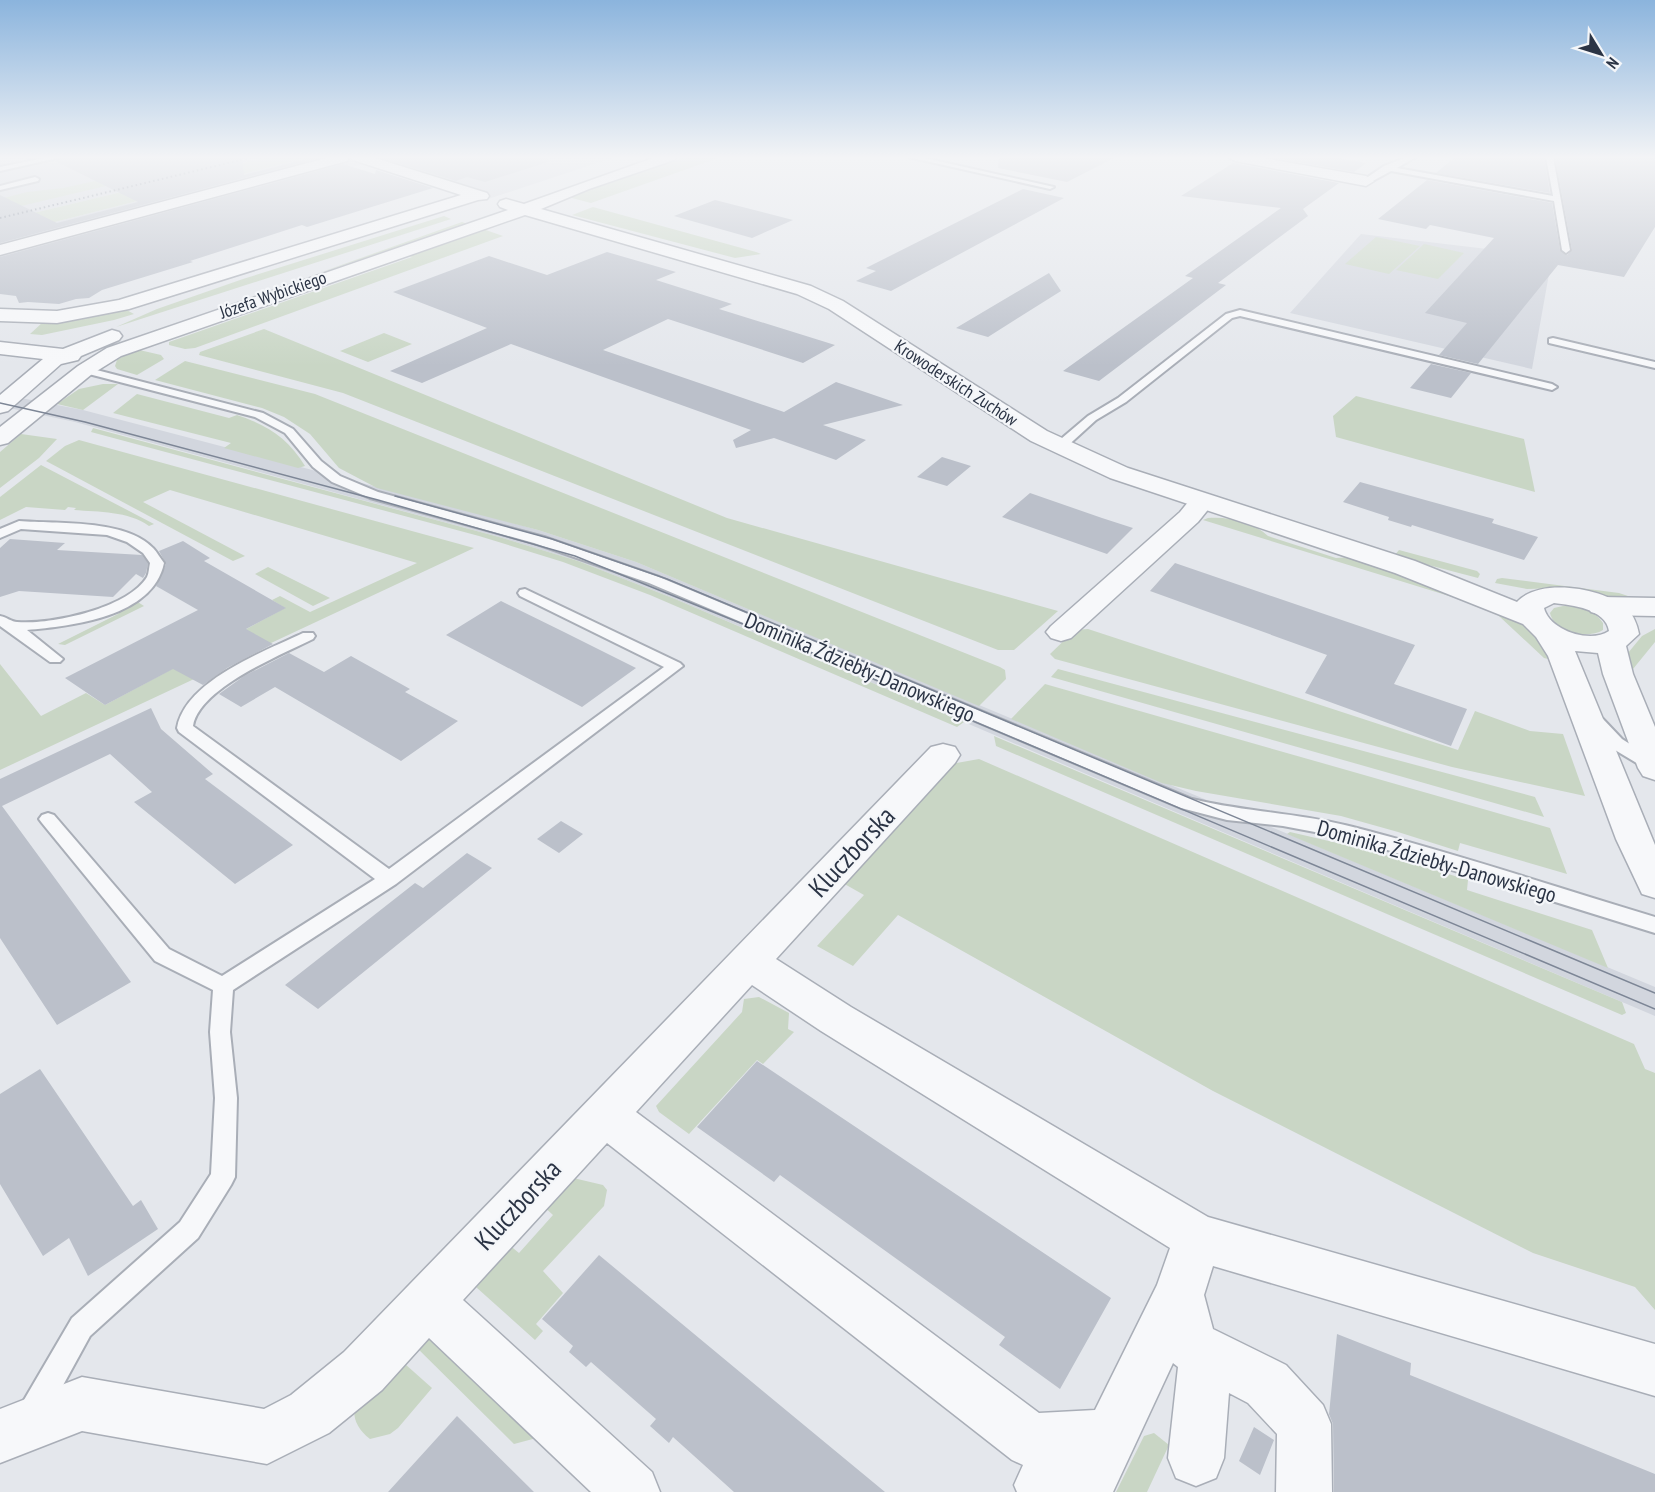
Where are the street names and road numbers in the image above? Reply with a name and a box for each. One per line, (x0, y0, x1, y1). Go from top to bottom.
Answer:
street label: Józefa Wybickiego (215, 265, 329, 324)
street label: Krowoderskich Zuchów (890, 334, 1023, 431)
street label: Dominika Ździebły-Danowskiego (741, 606, 979, 728)
street label: Kluczborska (801, 799, 902, 904)
street label: Dominika Ździebły-Danowskiego (1314, 813, 1560, 909)
street label: Kluczborska (467, 1152, 568, 1257)

